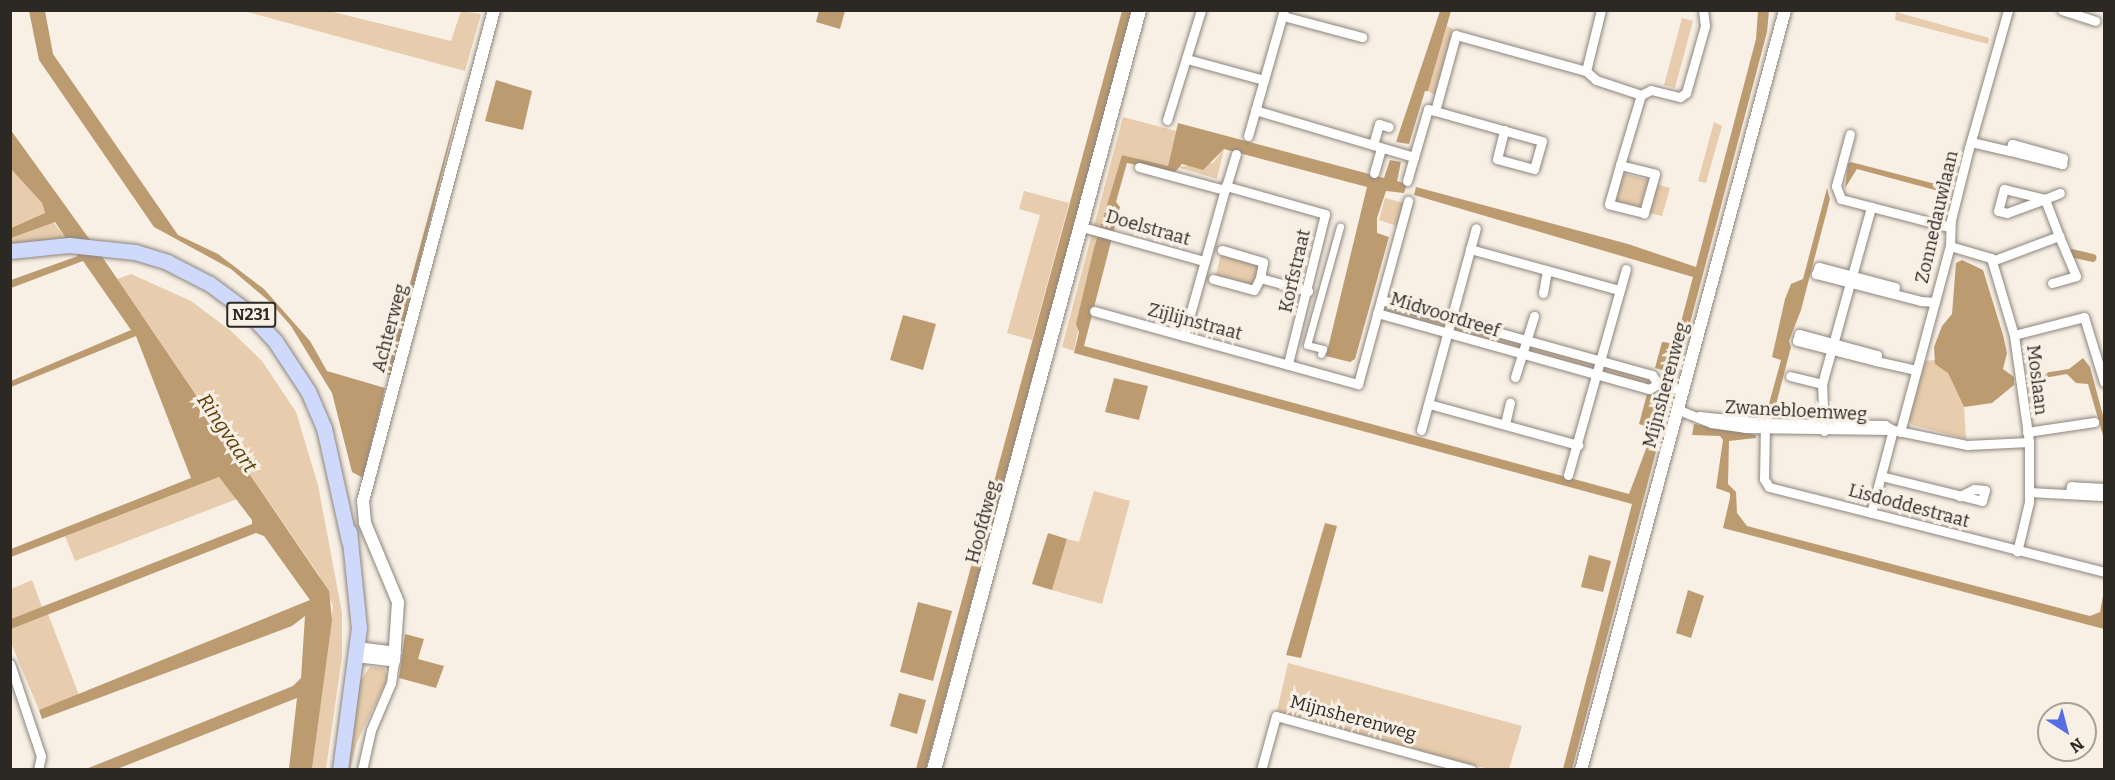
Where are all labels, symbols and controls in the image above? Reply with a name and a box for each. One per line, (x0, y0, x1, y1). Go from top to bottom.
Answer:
street label: Zonnedauwlaan (1911, 149, 1963, 285)
street label: Doelstraat (1103, 206, 1193, 250)
street label: Korfstraat (1275, 227, 1315, 315)
street label: Achterweg (368, 281, 412, 375)
street label: Midvoordreef (1388, 288, 1502, 342)
street label: Zijlijnstraat (1145, 299, 1245, 345)
road number: N231 (226, 302, 276, 328)
street label: Mijnsherenweg (1639, 320, 1693, 450)
street label: Moslaan (2022, 344, 2052, 416)
water label: Ringvaart (192, 389, 262, 477)
street label: Zwanebloemweg (1724, 396, 1868, 426)
street label: Hoofdweg (962, 478, 1004, 566)
street label: Lisdoddestraat (1846, 479, 1972, 533)
street label: Mijnsherenweg (1288, 691, 1418, 745)
north arrow (2037, 702, 2097, 762)
text: N (2066, 734, 2087, 757)

